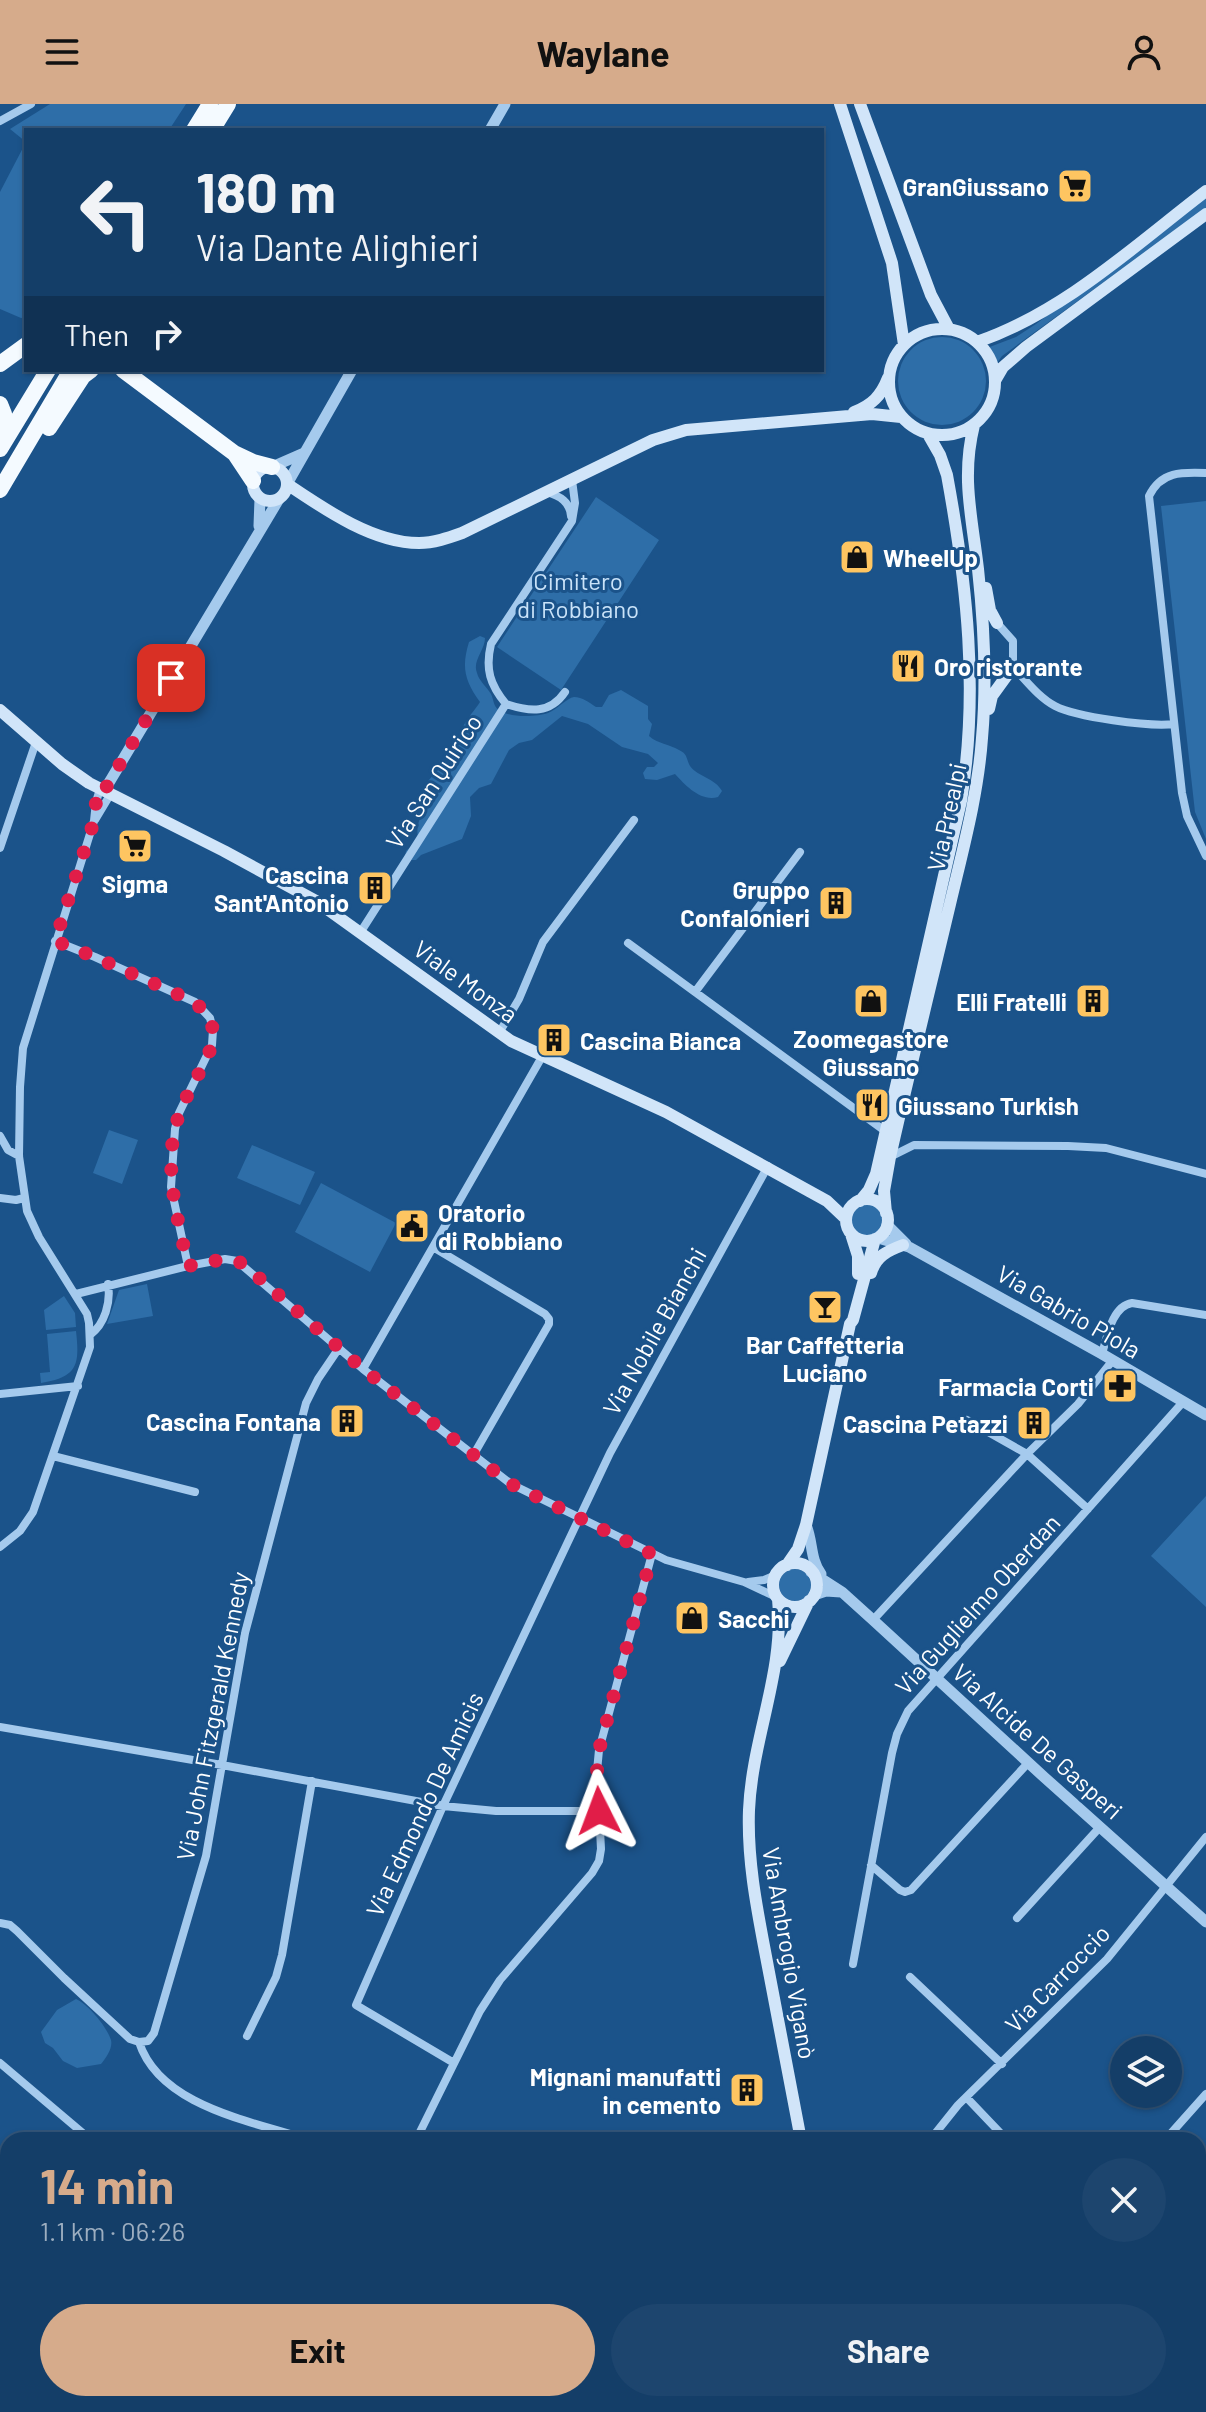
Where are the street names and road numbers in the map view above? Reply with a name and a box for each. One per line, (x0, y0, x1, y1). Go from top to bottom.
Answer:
street label: Via San Quirico (379, 708, 487, 854)
street label: Via Prealpi (920, 760, 972, 874)
street label: Viale Monza (408, 933, 524, 1029)
street label: Via Nobile Bianchi (596, 1242, 712, 1420)
street label: Via Gabrio Piola (992, 1258, 1146, 1364)
street label: Via Guglielmo Oberdan (888, 1508, 1066, 1700)
street label: Via John Fitzgerald Kennedy (170, 1569, 254, 1863)
street label: Via Alcide De Gasperi (947, 1657, 1129, 1825)
street label: Via Edmondo De Amicis (359, 1687, 489, 1921)
street label: Via Ambrogio Viganò (757, 1845, 823, 2061)
street label: Via Carroccio (998, 1918, 1116, 2038)

